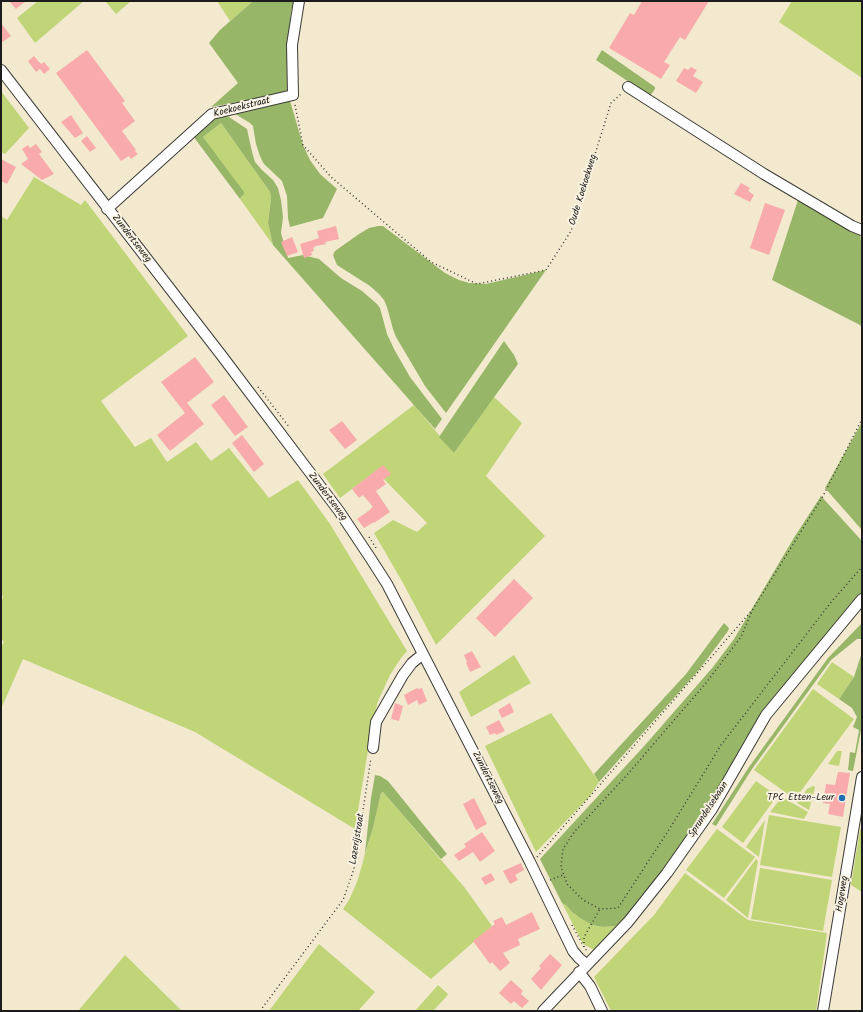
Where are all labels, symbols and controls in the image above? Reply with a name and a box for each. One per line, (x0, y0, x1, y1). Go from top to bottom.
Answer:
street label: Koekoekstraat (212, 95, 272, 121)
street label: Oude Koekoekweg (567, 153, 601, 227)
street label: Zundertseweg (108, 213, 154, 265)
street label: Zundertseweg (305, 470, 349, 524)
street label: Zundertseweg (469, 750, 505, 806)
street label: Sprundelsebaan (686, 780, 732, 840)
place label: TPC Etten-Leur (767, 792, 834, 804)
marker: TPC Etten-Leur (837, 793, 847, 803)
street label: Lazerijstraat (348, 812, 368, 866)
street label: Hogeweg (834, 875, 852, 913)

